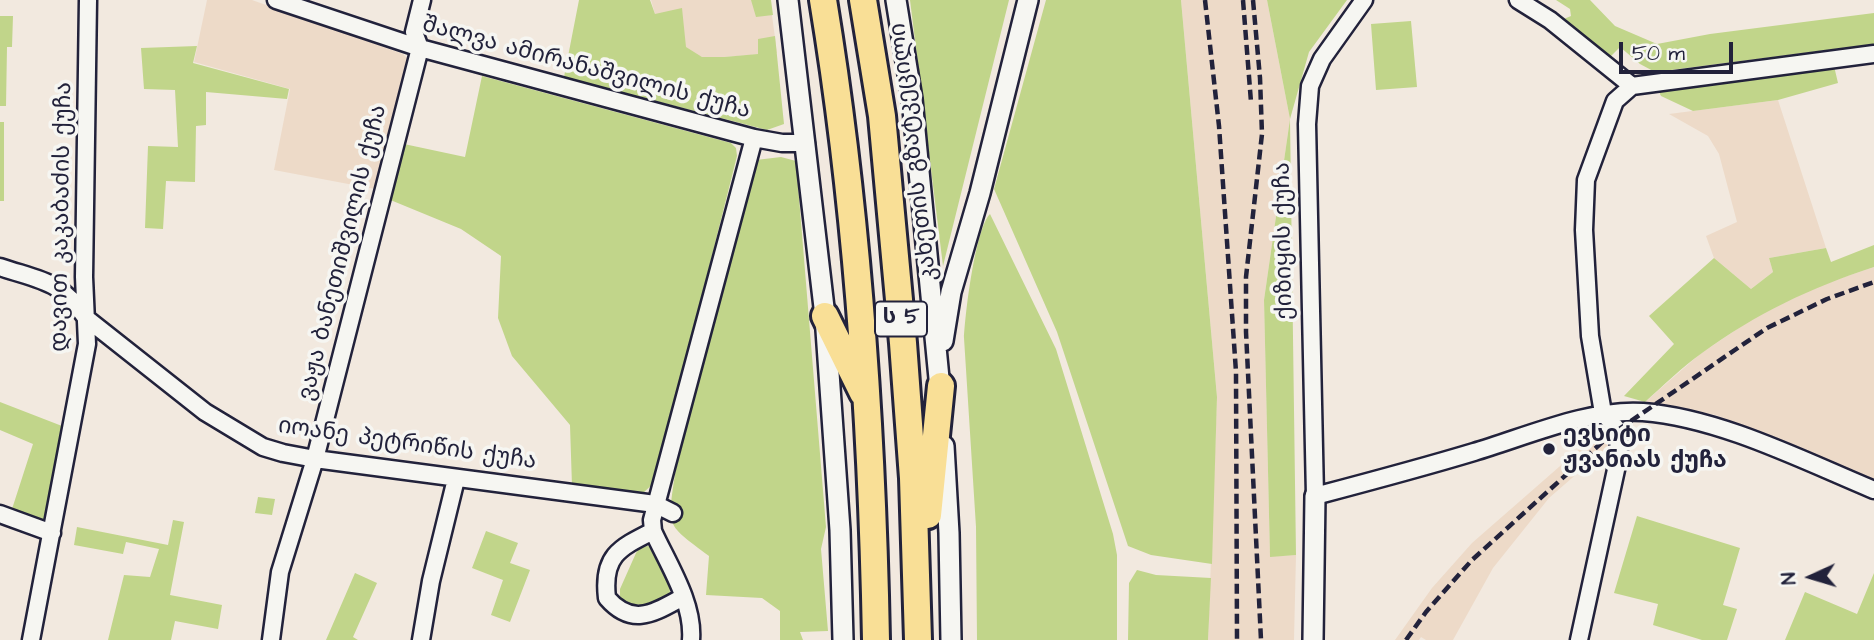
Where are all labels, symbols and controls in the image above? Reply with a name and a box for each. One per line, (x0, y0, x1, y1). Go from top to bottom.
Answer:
street label: შალვა ამირანაშვილის ქუჩა (419, 12, 753, 126)
street label: კახეთის გზატკეცილი (885, 21, 945, 283)
scale bar (1622, 28, 1736, 72)
text: 50 m (1632, 39, 1685, 68)
street label: დავით კაკაბაძის ქუჩა (47, 82, 79, 352)
street label: ვაჟა ბანეთიშვილის ქუჩა (294, 102, 394, 404)
street label: ქიზიყის ქუჩა (1270, 162, 1300, 320)
road number: ს 5 (875, 302, 927, 336)
street label: იოანე პეტრიწის ქუჩა (276, 413, 538, 477)
place label: ევსიტი ჟვანიას ქუჩა (1563, 422, 1727, 476)
marker: ევსიტი ჟვანიას ქუჩა (1541, 441, 1557, 457)
north arrow (1776, 542, 1846, 612)
text: N (1776, 572, 1803, 585)

